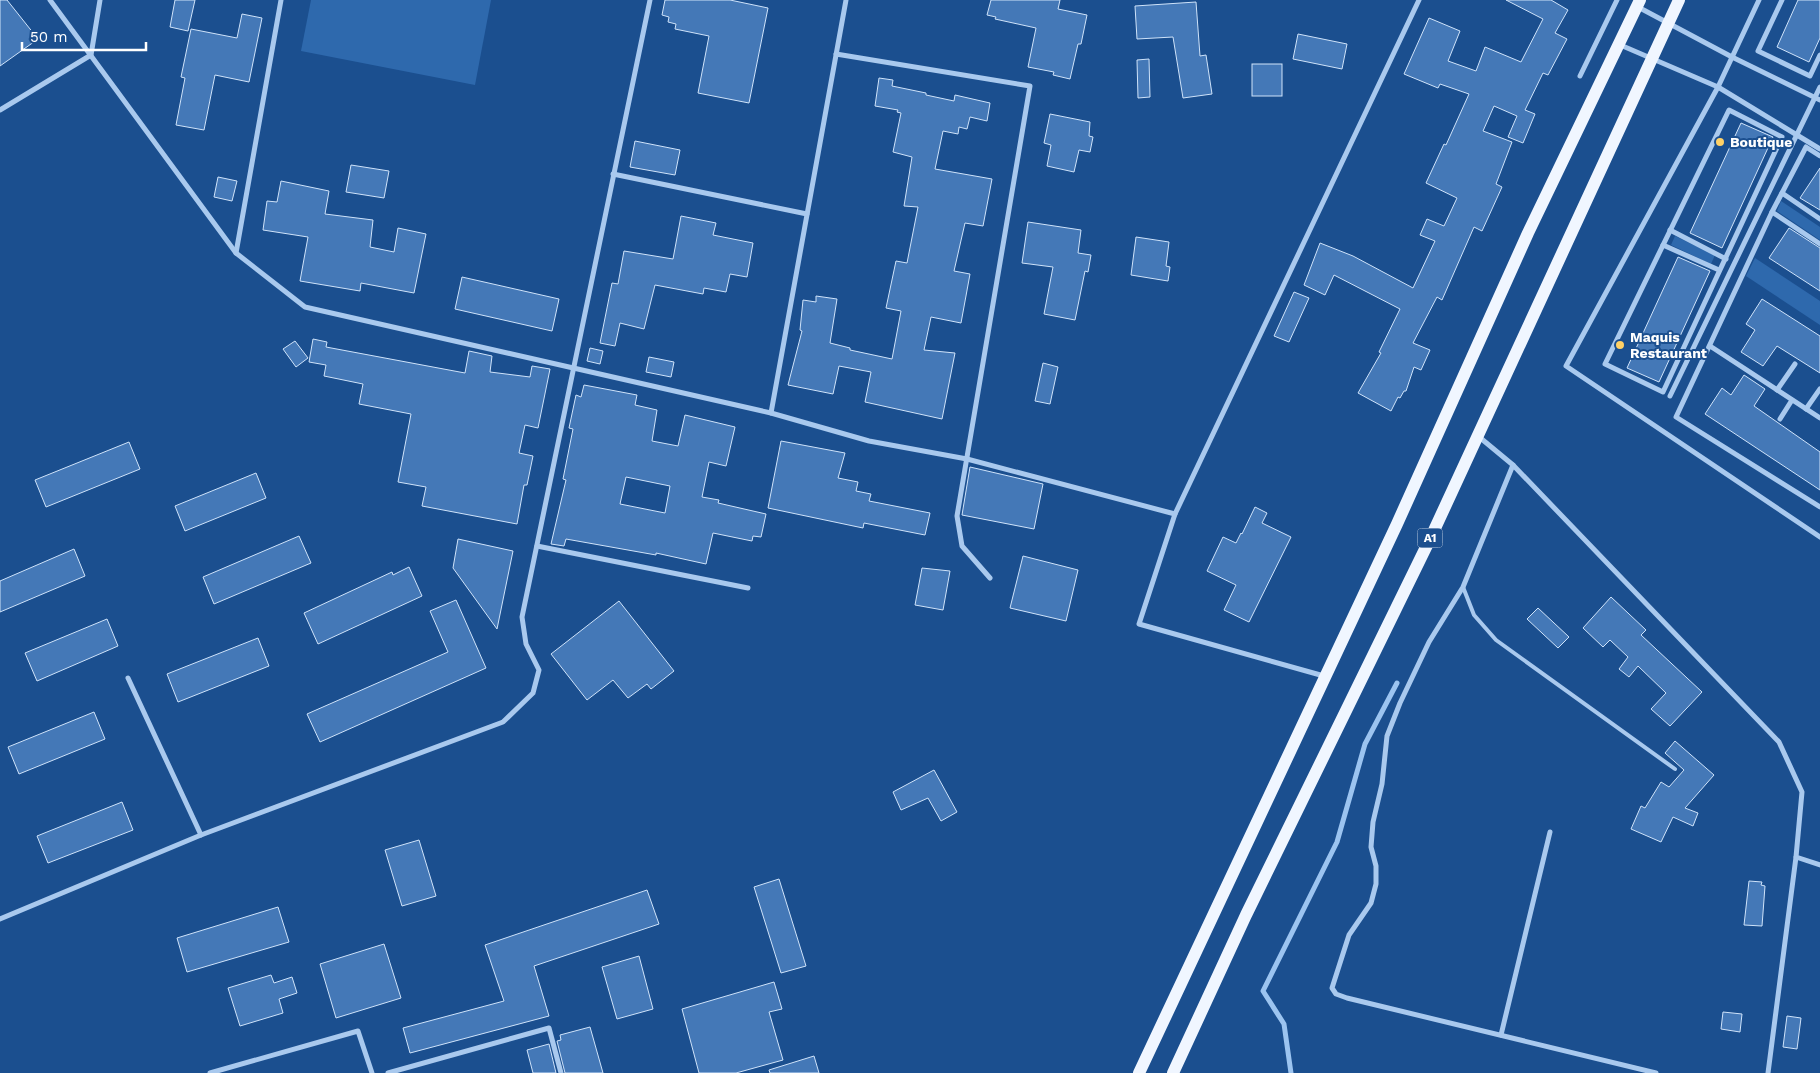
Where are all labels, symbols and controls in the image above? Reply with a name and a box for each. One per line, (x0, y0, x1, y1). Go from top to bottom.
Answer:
scale bar (22, 20, 146, 52)
text: 50 m (30, 28, 67, 46)
place label: Boutique (1730, 134, 1792, 150)
marker: Boutique (1714, 136, 1726, 148)
place label: Maquis Restaurant (1630, 329, 1707, 361)
marker: Maquis Restaurant (1614, 339, 1626, 351)
road number: A1 (1418, 528, 1442, 548)

